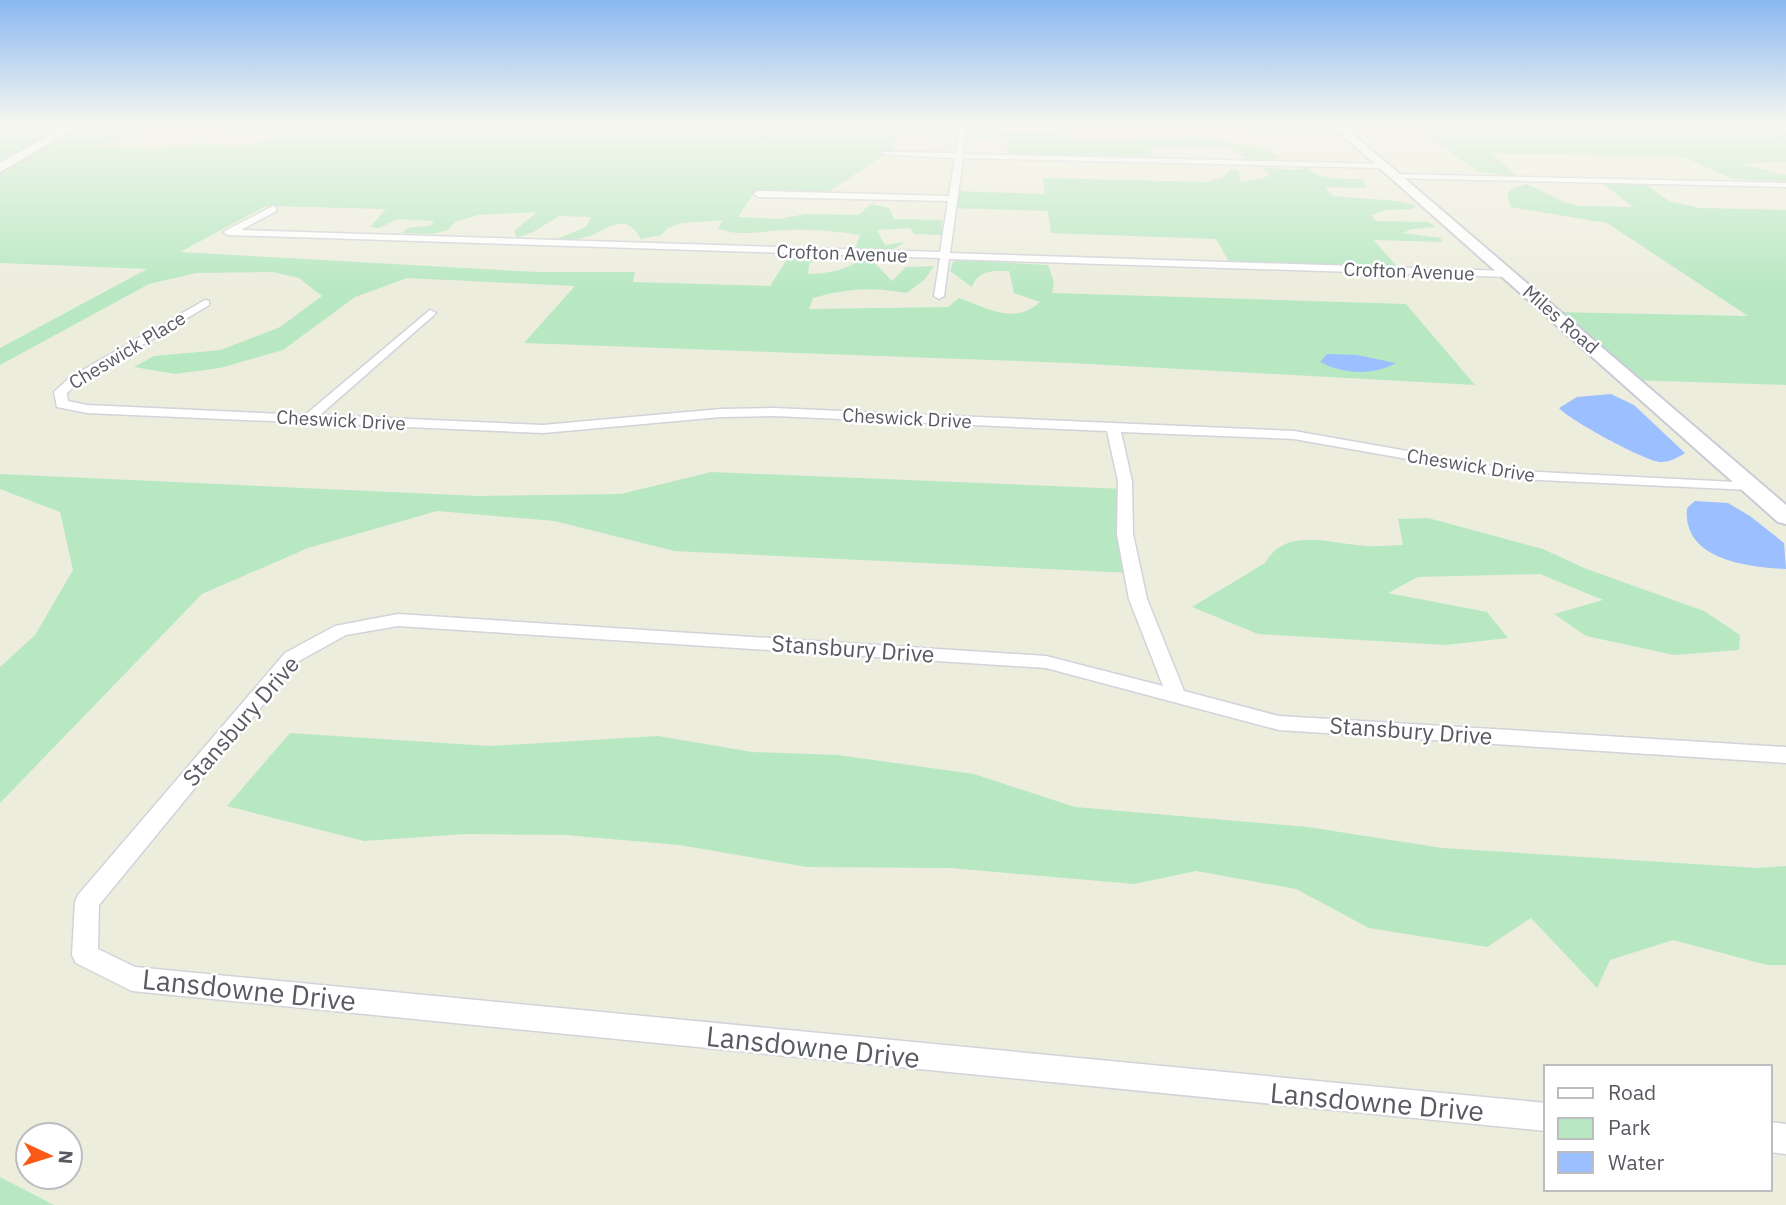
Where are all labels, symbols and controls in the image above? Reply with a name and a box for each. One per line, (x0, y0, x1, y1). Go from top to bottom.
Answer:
street label: Crofton Avenue (776, 239, 908, 267)
street label: Crofton Avenue (1343, 257, 1475, 285)
street label: Miles Road (1518, 279, 1604, 359)
street label: Cheswick Place (64, 306, 190, 394)
street label: Cheswick Drive (842, 403, 972, 433)
street label: Cheswick Drive (276, 405, 406, 435)
street label: Cheswick Drive (1405, 443, 1537, 487)
street label: Stansbury Drive (771, 627, 936, 669)
street label: Stansbury Drive (175, 649, 305, 792)
street label: Stansbury Drive (1329, 709, 1494, 751)
street label: Lansdowne Drive (140, 960, 358, 1019)
street label: Lansdowne Drive (704, 1017, 922, 1076)
legend (1544, 1065, 1772, 1191)
street label: Lansdowne Drive (1269, 1074, 1486, 1129)
text: Road (1608, 1078, 1656, 1106)
text: Park (1608, 1113, 1651, 1141)
north arrow (14, 1121, 84, 1191)
text: Water (1608, 1148, 1665, 1176)
text: N (54, 1149, 78, 1165)

